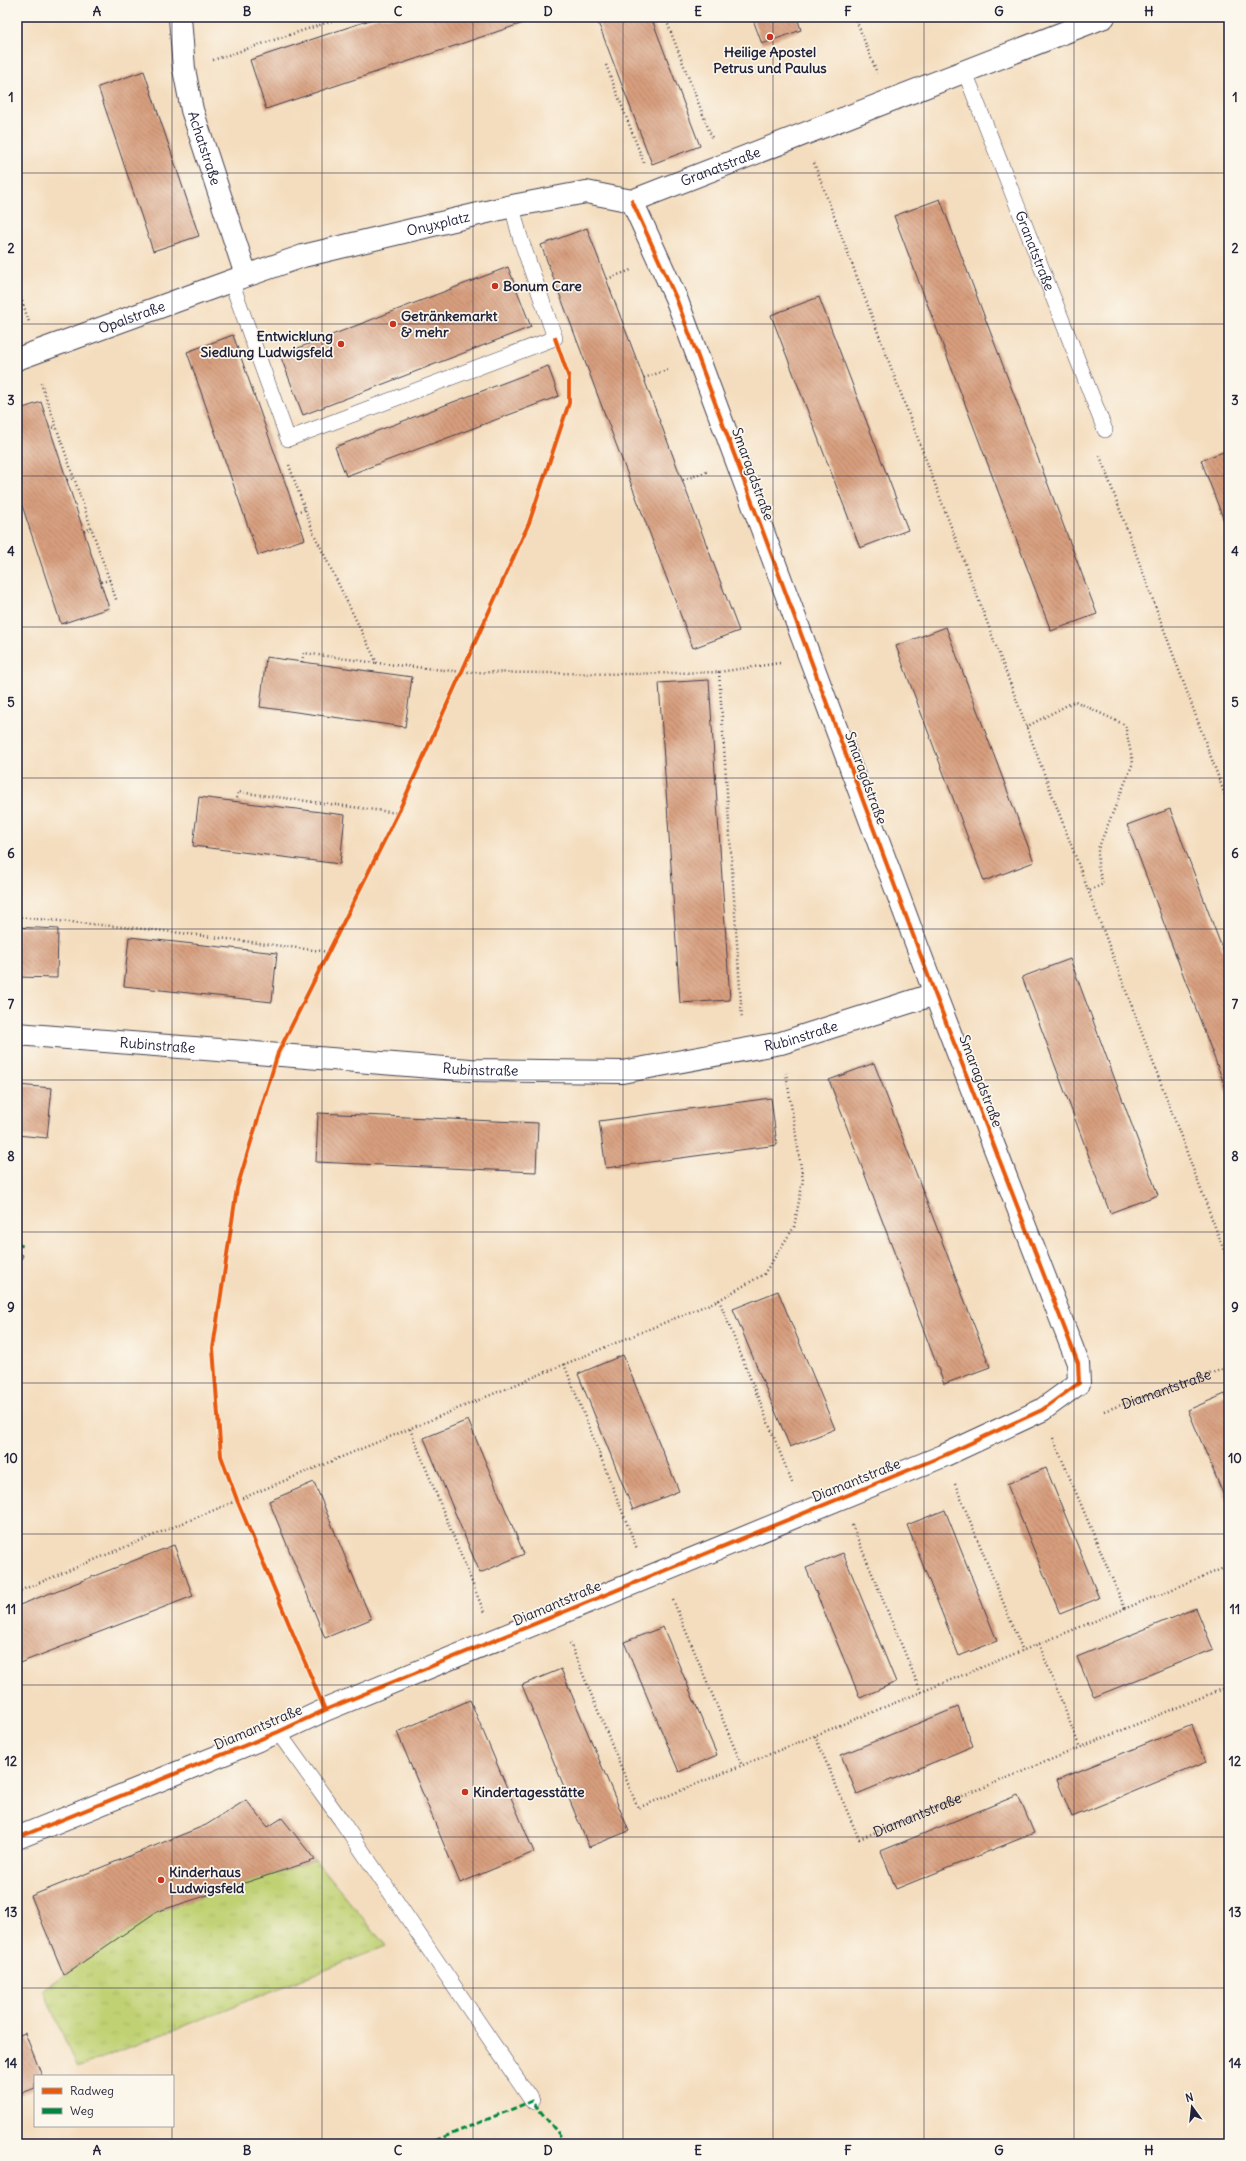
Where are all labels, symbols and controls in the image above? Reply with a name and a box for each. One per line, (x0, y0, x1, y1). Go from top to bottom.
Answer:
text: A (93, 3, 102, 20)
text: B (243, 3, 252, 20)
text: C (394, 3, 403, 20)
text: D (543, 3, 553, 20)
text: E (694, 3, 702, 20)
text: F (844, 3, 852, 20)
text: G (994, 3, 1004, 20)
text: H (1144, 3, 1154, 20)
marker: Heilige Apostel Petrus und Paulus (765, 32, 775, 42)
place label: Heilige Apostel Petrus und Paulus (713, 43, 827, 77)
text: 1 (8, 89, 14, 106)
text: 1 (1232, 89, 1238, 106)
street label: Achatstraße (184, 109, 225, 187)
street label: Granatstraße (678, 143, 763, 190)
street label: Onyxplatz (405, 207, 472, 240)
street label: Granatstraße (1011, 208, 1059, 293)
text: 2 (7, 240, 15, 257)
text: 2 (1231, 240, 1239, 257)
place label: Bonum Care (503, 277, 582, 295)
marker: Bonum Care (490, 281, 500, 291)
street label: Opalstraße (96, 297, 167, 338)
place label: Getränkemarkt & mehr (401, 307, 498, 341)
marker: Getränkemarkt & mehr (388, 319, 398, 329)
place label: Entwicklung Siedlung Ludwigsfeld (200, 327, 334, 361)
marker: Entwicklung Siedlung Ludwigsfeld (336, 339, 346, 349)
text: 3 (7, 392, 15, 409)
text: 3 (1231, 392, 1239, 409)
street label: Smaragdstraße (728, 425, 778, 523)
text: 4 (7, 543, 15, 560)
text: 4 (1231, 543, 1239, 560)
text: 5 (7, 694, 15, 711)
text: 5 (1231, 694, 1239, 711)
street label: Smaragdstraße (841, 729, 891, 827)
text: 6 (7, 845, 15, 862)
text: 6 (1231, 845, 1239, 862)
text: 7 (8, 996, 15, 1013)
text: 7 (1232, 996, 1239, 1013)
street label: Rubinstraße (763, 1017, 840, 1055)
street label: Smaragdstraße (955, 1032, 1007, 1130)
street label: Rubinstraße (119, 1033, 196, 1057)
street label: Rubinstraße (442, 1059, 519, 1080)
text: 8 (7, 1148, 15, 1165)
text: 8 (1231, 1148, 1239, 1165)
text: 9 (7, 1299, 15, 1316)
text: 9 (1231, 1299, 1239, 1316)
street label: Diamantstraße (1119, 1365, 1214, 1413)
text: 10 (4, 1450, 18, 1467)
text: 10 (1228, 1450, 1242, 1467)
street label: Diamantstraße (809, 1454, 903, 1506)
street label: Diamantstraße (510, 1576, 604, 1630)
text: 11 (6, 1601, 16, 1618)
text: 11 (1230, 1601, 1240, 1618)
street label: Diamantstraße (211, 1700, 305, 1754)
text: 12 (5, 1753, 17, 1770)
text: 12 (1229, 1753, 1241, 1770)
place label: Kindertagesstätte (473, 1783, 585, 1801)
marker: Kindertagesstätte (460, 1787, 470, 1797)
street label: Diamantstraße (870, 1789, 964, 1841)
place label: Kinderhaus Ludwigsfeld (169, 1863, 245, 1897)
marker: Kinderhaus Ludwigsfeld (156, 1875, 166, 1885)
text: 13 (5, 1904, 17, 1921)
text: 13 (1229, 1904, 1241, 1921)
text: 14 (5, 2055, 18, 2072)
text: 14 (1229, 2055, 1242, 2072)
legend (34, 2075, 174, 2127)
text: Radweg (70, 2083, 114, 2098)
north arrow (1172, 2087, 1212, 2127)
text: N (1184, 2090, 1195, 2105)
text: Weg (70, 2103, 94, 2118)
text: A (93, 2142, 102, 2159)
text: B (243, 2142, 252, 2159)
text: C (394, 2142, 403, 2159)
text: D (543, 2142, 553, 2159)
text: E (694, 2142, 702, 2159)
text: F (844, 2142, 852, 2159)
text: G (994, 2142, 1004, 2159)
text: H (1144, 2142, 1154, 2159)

